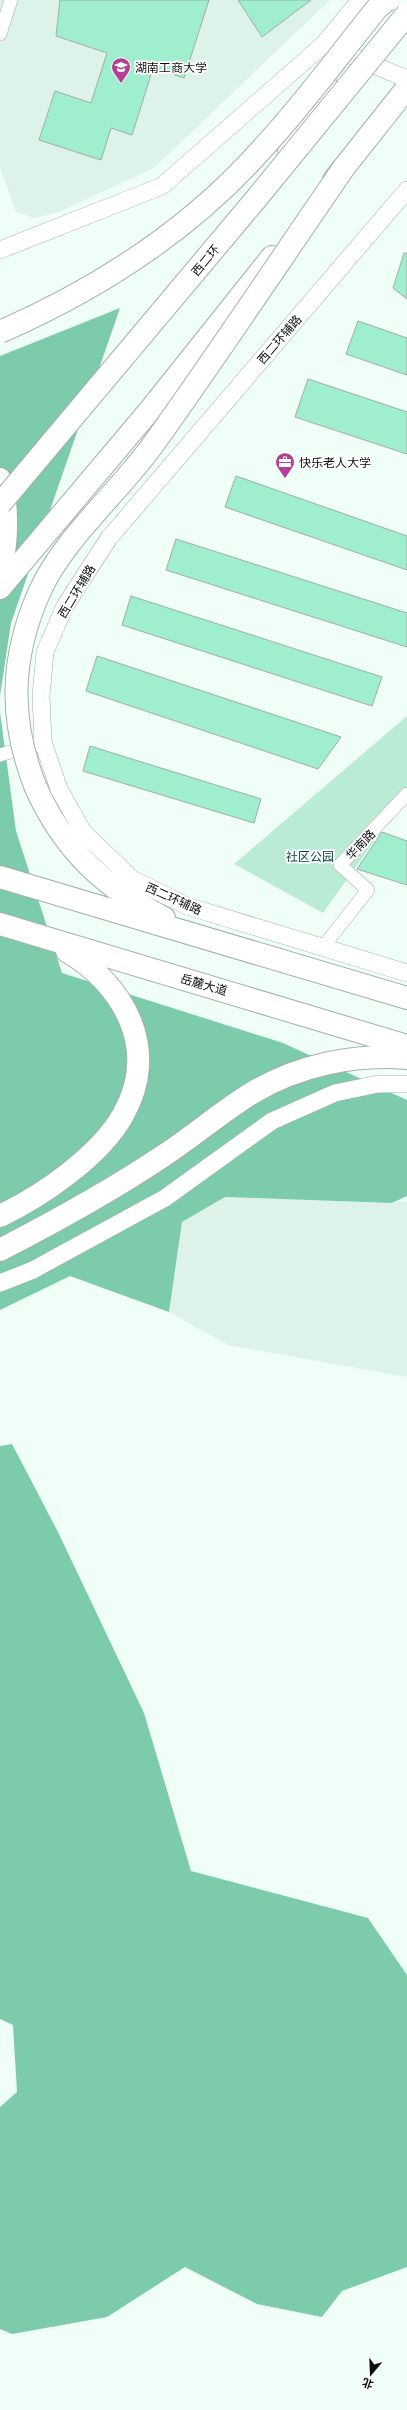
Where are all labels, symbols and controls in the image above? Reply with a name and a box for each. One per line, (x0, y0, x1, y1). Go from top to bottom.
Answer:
school or university icon: 湖南工商大学 (110, 56, 132, 84)
place label: 湖南工商大学 (135, 60, 207, 74)
street label: 西二环 (188, 242, 222, 278)
street label: 西二环辅路 (254, 312, 304, 366)
office icon: 快乐老人大学 (274, 451, 296, 479)
place label: 快乐老人大学 (299, 455, 371, 469)
street label: 西二环辅路 (55, 562, 97, 620)
street label: 华南路 (342, 826, 378, 862)
park label: 社区公园 (286, 849, 334, 863)
street label: 西二环辅路 (144, 879, 204, 917)
street label: 岳麓大道 (179, 971, 229, 997)
north arrow (351, 2354, 391, 2394)
text: 北 (360, 2376, 375, 2392)

